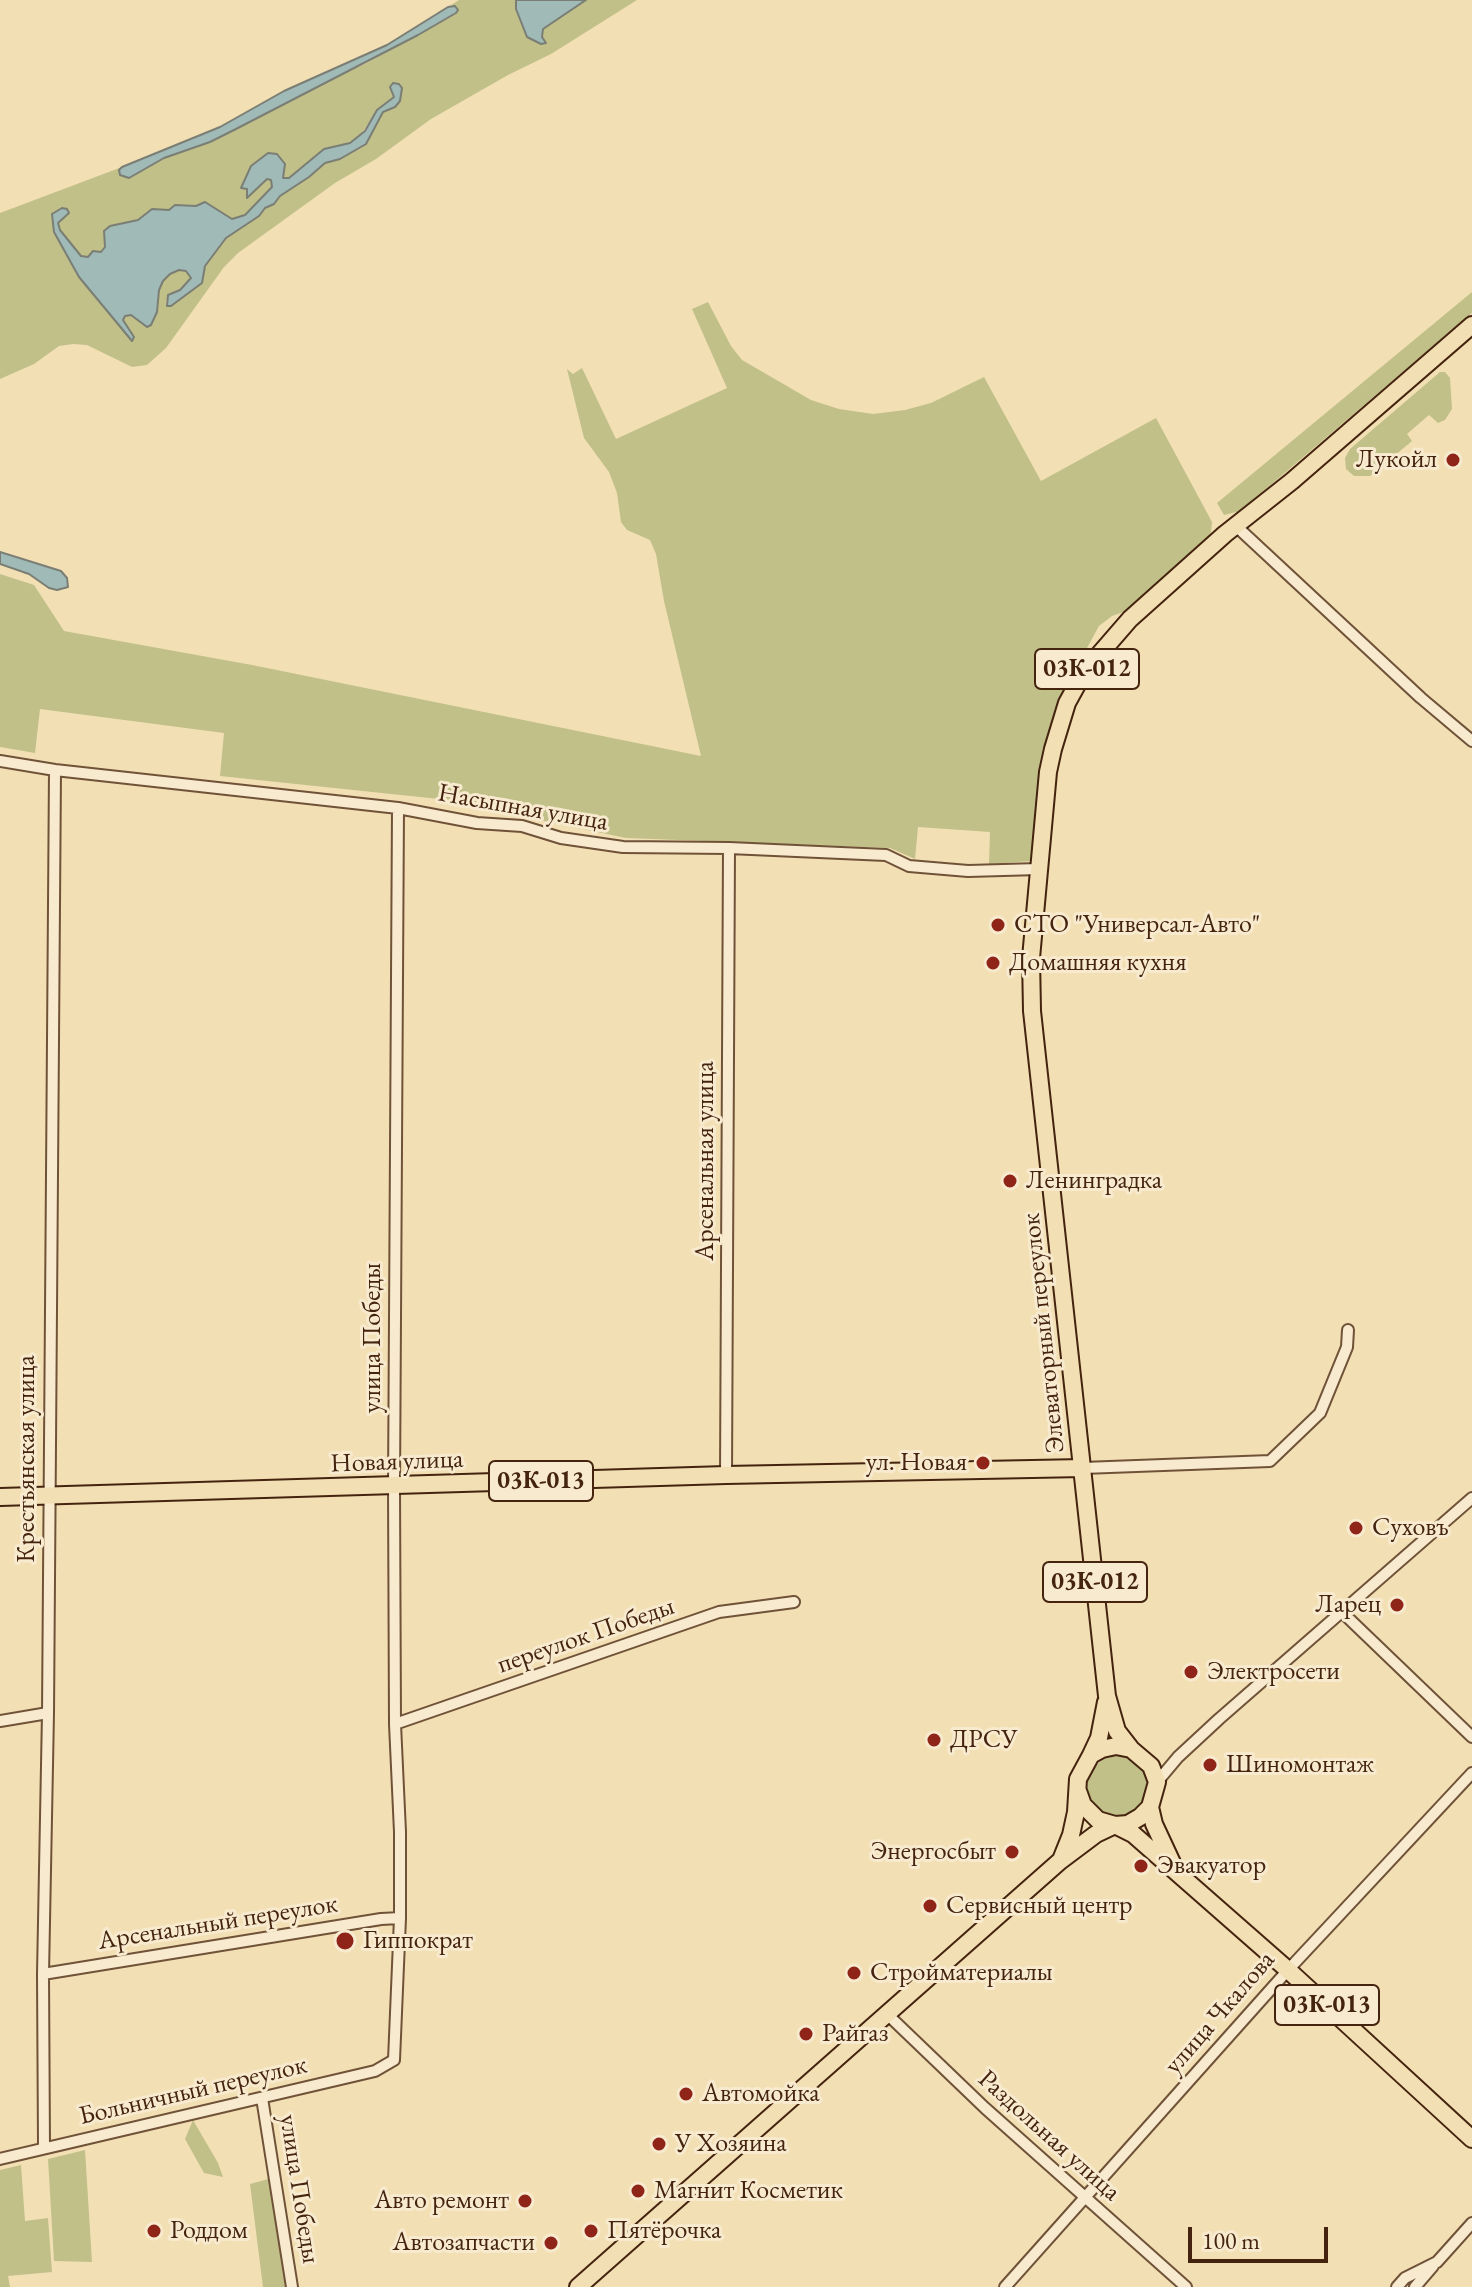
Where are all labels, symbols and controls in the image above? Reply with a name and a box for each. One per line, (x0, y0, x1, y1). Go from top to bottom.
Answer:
place label: Лукойл (1356, 444, 1437, 476)
marker: Лукойл (1444, 451, 1462, 469)
road number: 03К-012 (1035, 649, 1139, 689)
street label: Насыпная улица (436, 778, 610, 838)
place label: СТО "Универсал-Авто" (1014, 909, 1260, 941)
marker: СТО "Универсал-Авто" (989, 916, 1007, 934)
place label: Домашняя кухня (1009, 947, 1187, 979)
marker: Домашняя кухня (984, 954, 1002, 972)
street label: Арсенальная улица (690, 1061, 722, 1261)
place label: Ленинградка (1026, 1165, 1162, 1197)
marker: Ленинградка (1001, 1172, 1019, 1190)
street label: Элеваторный переулок (1016, 1211, 1072, 1455)
street label: улица Победы (357, 1263, 389, 1413)
street label: Крестьянская улица (11, 1355, 43, 1563)
street label: Новая улица (330, 1444, 464, 1480)
place label: ул. Новая (866, 1447, 967, 1479)
marker: ул. Новая (974, 1454, 992, 1472)
road number: 03К-013 (489, 1461, 593, 1501)
place label: Суховъ (1372, 1512, 1449, 1544)
marker: Суховъ (1347, 1519, 1365, 1537)
road number: 03К-012 (1043, 1562, 1147, 1602)
place label: Ларец (1315, 1589, 1381, 1621)
street label: переулок Победы (493, 1591, 679, 1681)
marker: Ларец (1388, 1596, 1406, 1614)
place label: Электросети (1207, 1656, 1340, 1688)
marker: Электросети (1182, 1663, 1200, 1681)
place label: ДРСУ (950, 1724, 1018, 1756)
marker: ДРСУ (925, 1731, 943, 1749)
place label: Шиномонтаж (1226, 1749, 1374, 1781)
marker: Шиномонтаж (1201, 1756, 1219, 1774)
place label: Энергосбыт (870, 1836, 996, 1868)
marker: Энергосбыт (1003, 1843, 1021, 1861)
place label: Эвакуатор (1157, 1850, 1266, 1882)
marker: Эвакуатор (1132, 1857, 1150, 1875)
street label: Арсенальный переулок (96, 1889, 340, 1957)
place label: Сервисный центр (946, 1890, 1133, 1922)
marker: Сервисный центр (921, 1897, 939, 1915)
place label: Гиппократ (363, 1925, 473, 1957)
marker: Гиппократ (334, 1930, 356, 1952)
street label: улица Чкалова (1158, 1945, 1282, 2081)
place label: Стройматериалы (870, 1957, 1053, 1989)
marker: Стройматериалы (845, 1964, 863, 1982)
road number: 03К-013 (1275, 1985, 1379, 2025)
place label: Райгаз (822, 2018, 888, 2050)
marker: Райгаз (797, 2025, 815, 2043)
street label: Больничный переулок (76, 2050, 310, 2132)
street label: Раздольная улица (971, 2064, 1127, 2208)
place label: Автомойка (702, 2078, 820, 2110)
marker: Автомойка (677, 2085, 695, 2103)
street label: улица Победы (272, 2112, 326, 2266)
place label: У Хозяина (675, 2128, 787, 2160)
marker: У Хозяина (650, 2135, 668, 2153)
place label: Магнит Косметик (654, 2175, 843, 2207)
marker: Магнит Косметик (629, 2182, 647, 2200)
place label: Авто ремонт (374, 2185, 509, 2217)
marker: Авто ремонт (516, 2192, 534, 2210)
scale bar (1192, 2211, 1332, 2261)
place label: Роддом (170, 2215, 248, 2247)
place label: Пятёрочка (607, 2215, 721, 2247)
marker: Роддом (145, 2222, 163, 2240)
marker: Пятёрочка (582, 2222, 600, 2240)
text: 100 m (1202, 2225, 1260, 2256)
place label: Автозапчасти (392, 2227, 535, 2259)
marker: Автозапчасти (542, 2234, 560, 2252)

